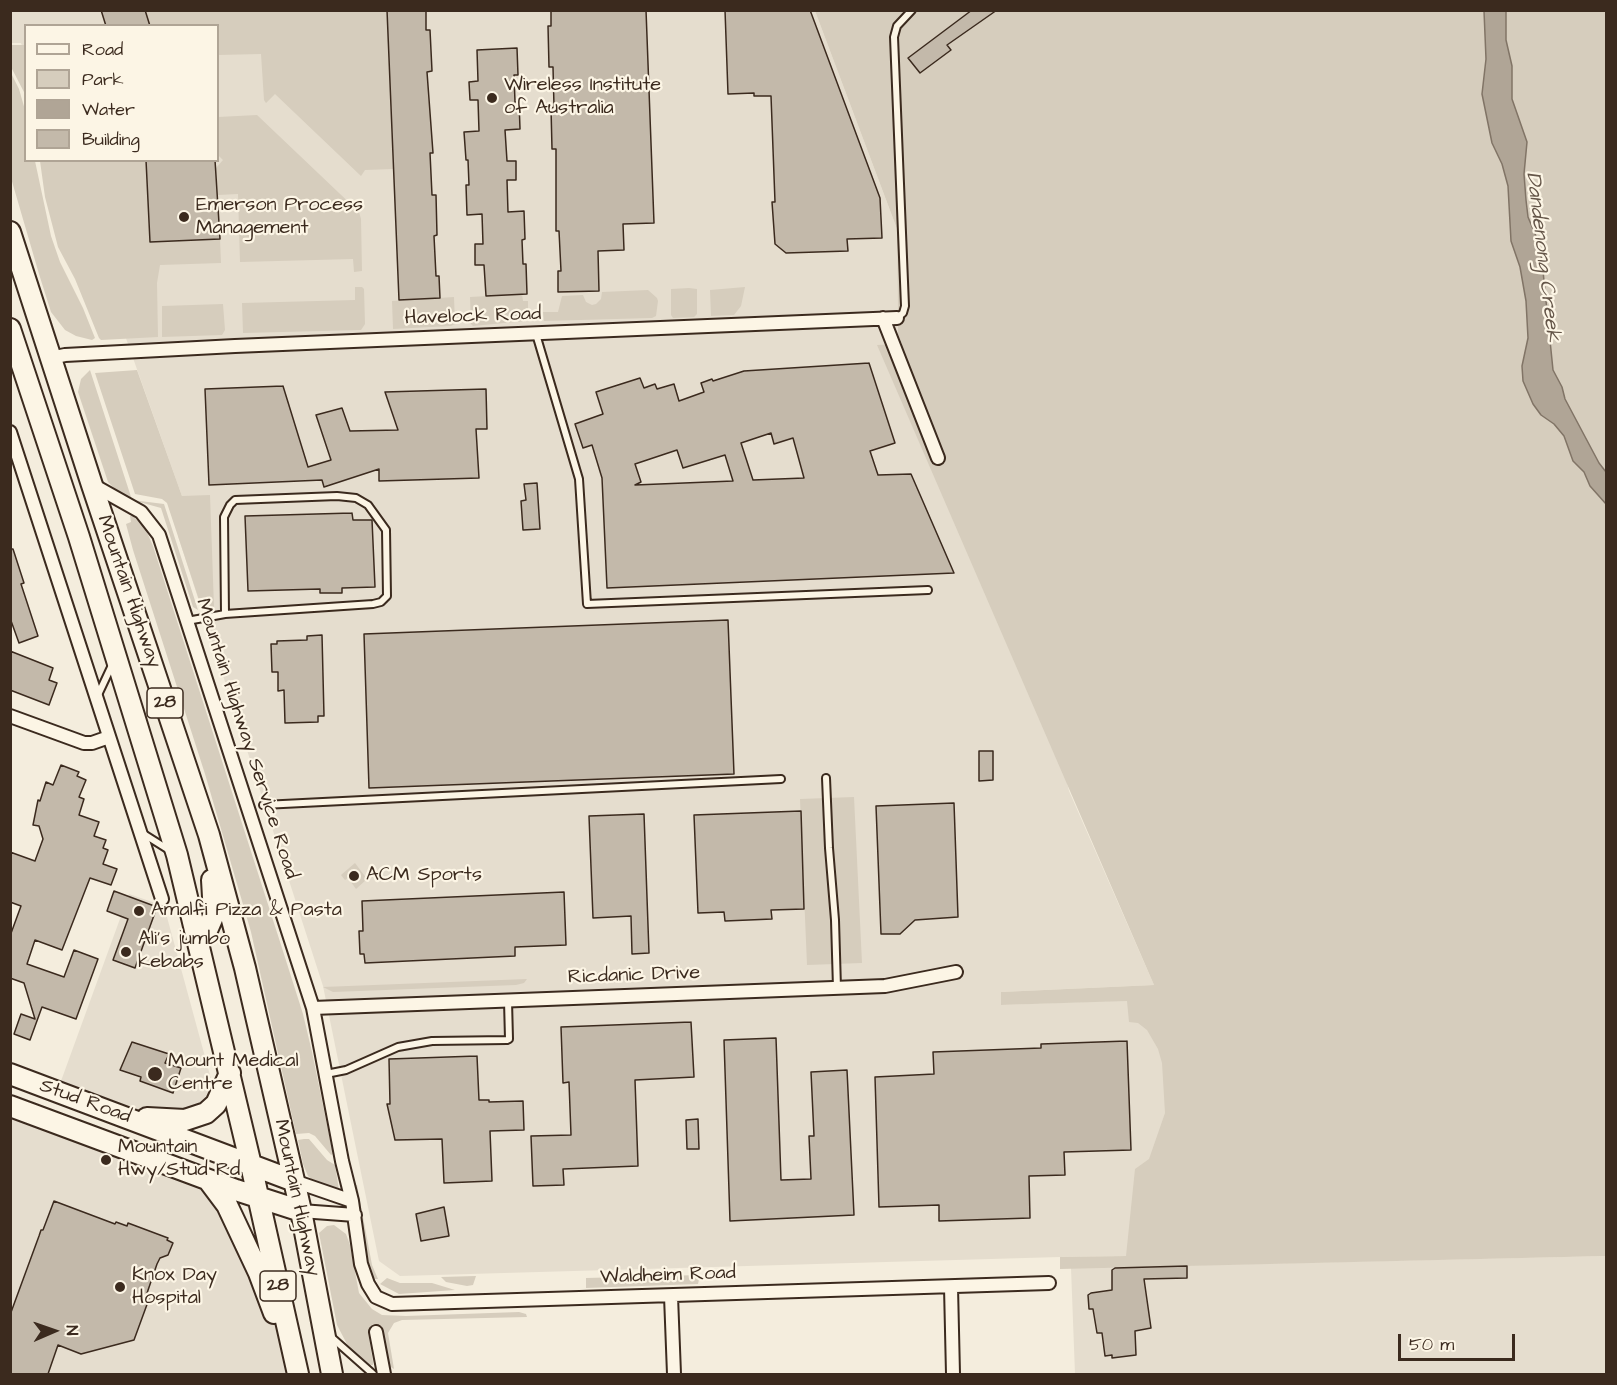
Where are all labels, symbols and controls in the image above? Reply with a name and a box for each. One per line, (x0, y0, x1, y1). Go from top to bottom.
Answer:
legend (24, 24, 219, 162)
text: Road (82, 37, 123, 62)
text: Park (82, 67, 124, 92)
place label: Wireless Institute of Australia (504, 74, 661, 121)
marker: Wireless Institute of Australia (485, 91, 499, 105)
text: Water (82, 97, 135, 122)
text: Building (82, 127, 140, 152)
water label: Dandenong Creek (1519, 171, 1565, 343)
place label: Emerson Process Management (196, 194, 363, 241)
marker: Emerson Process Management (177, 210, 191, 224)
street label: Havelock Road (404, 303, 542, 331)
street label: Mountain Highway (91, 512, 165, 672)
street label: Mountain Highway Service Road (189, 596, 303, 882)
road number: 28 (147, 688, 183, 718)
place label: ACM Sports (366, 864, 482, 888)
marker: ACM Sports (347, 869, 361, 883)
place label: Amalfi Pizza & Pasta (151, 899, 342, 923)
marker: Amalfi Pizza & Pasta (132, 904, 146, 918)
place label: Ali’s jumbo kebabs (138, 928, 230, 975)
marker: Ali’s jumbo kebabs (119, 945, 133, 959)
street label: Ricdanic Drive (567, 962, 701, 990)
place label: Mount Medical Centre (168, 1050, 299, 1097)
marker: Mount Medical Centre (146, 1065, 164, 1083)
street label: Stud Road (36, 1074, 134, 1130)
street label: Mountain Highway (268, 1117, 324, 1279)
place label: Mountain Hwy/Stud Rd (118, 1136, 240, 1183)
marker: Mountain Hwy/Stud Rd (99, 1153, 113, 1167)
street label: Waldheim Road (600, 1262, 736, 1290)
place label: Knox Day Hospital (132, 1264, 217, 1311)
road number: 28 (260, 1271, 296, 1301)
marker: Knox Day Hospital (113, 1280, 127, 1294)
north arrow (24, 1301, 84, 1361)
scale bar (1401, 1322, 1518, 1360)
text: N (61, 1325, 83, 1336)
text: 50 m (1409, 1332, 1454, 1357)

